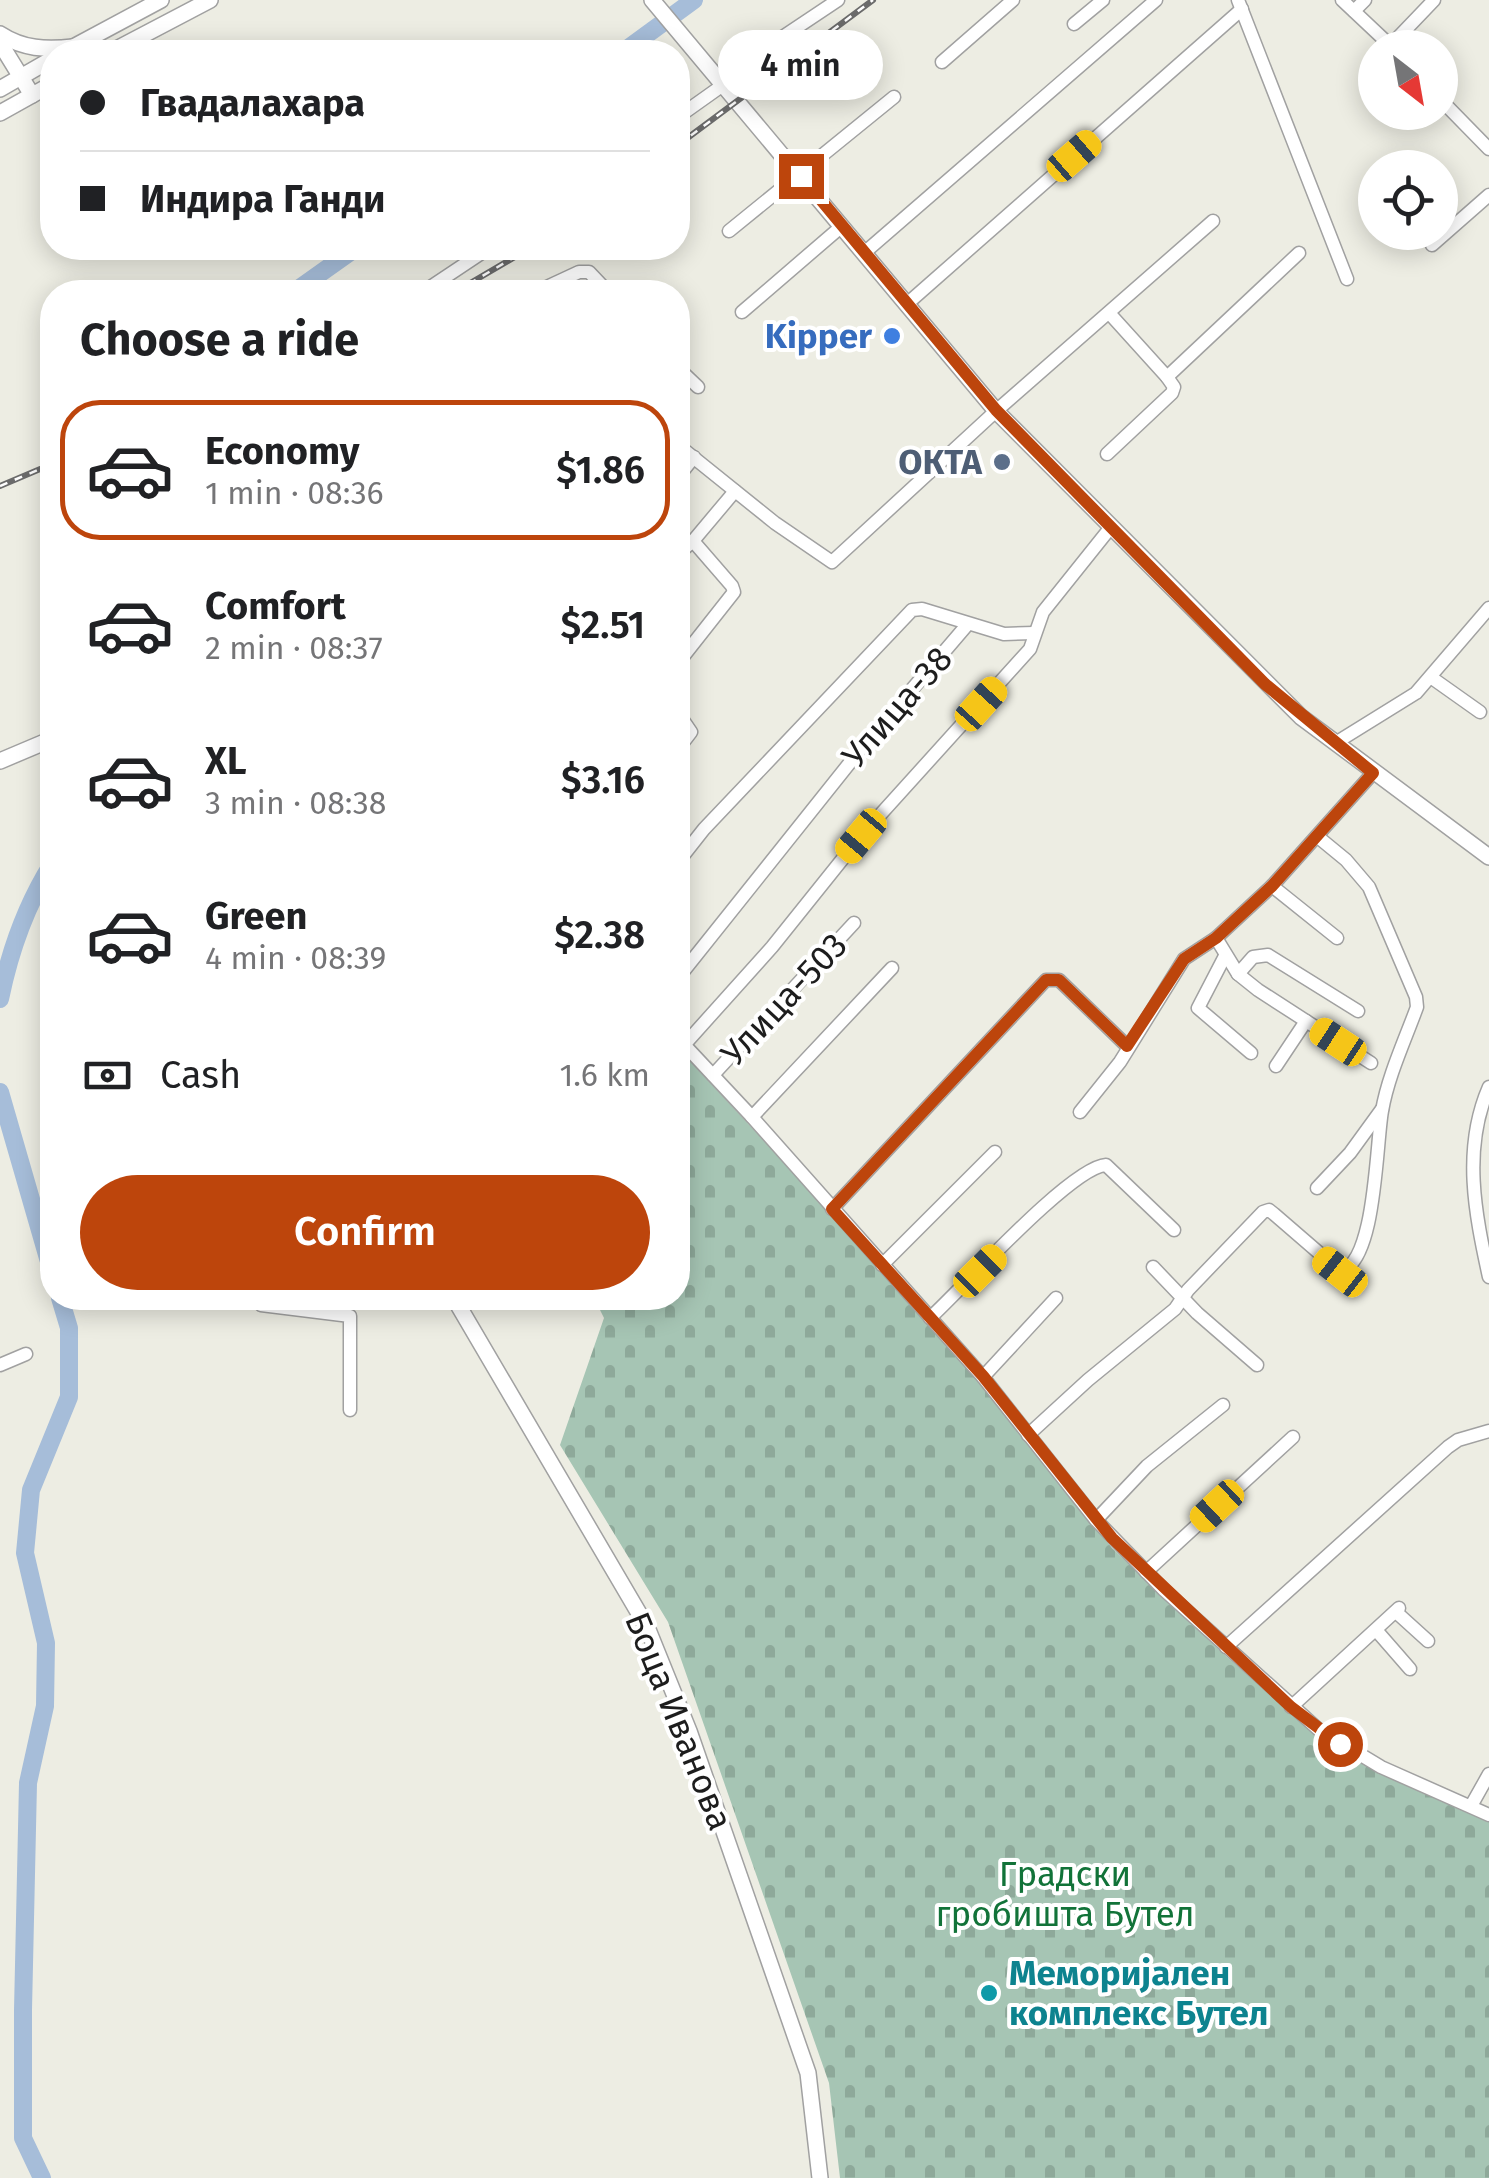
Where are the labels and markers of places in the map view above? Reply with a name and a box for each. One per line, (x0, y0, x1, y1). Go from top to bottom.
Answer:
place label: Kipper (765, 315, 873, 357)
marker: Kipper (881, 325, 903, 347)
place label: ОКТА (898, 441, 983, 483)
marker: ОКТА (991, 451, 1013, 473)
place label: Меморијален комплекс Бутел (1009, 1952, 1268, 2034)
marker: Меморијален комплекс Бутел (978, 1982, 1000, 2004)

